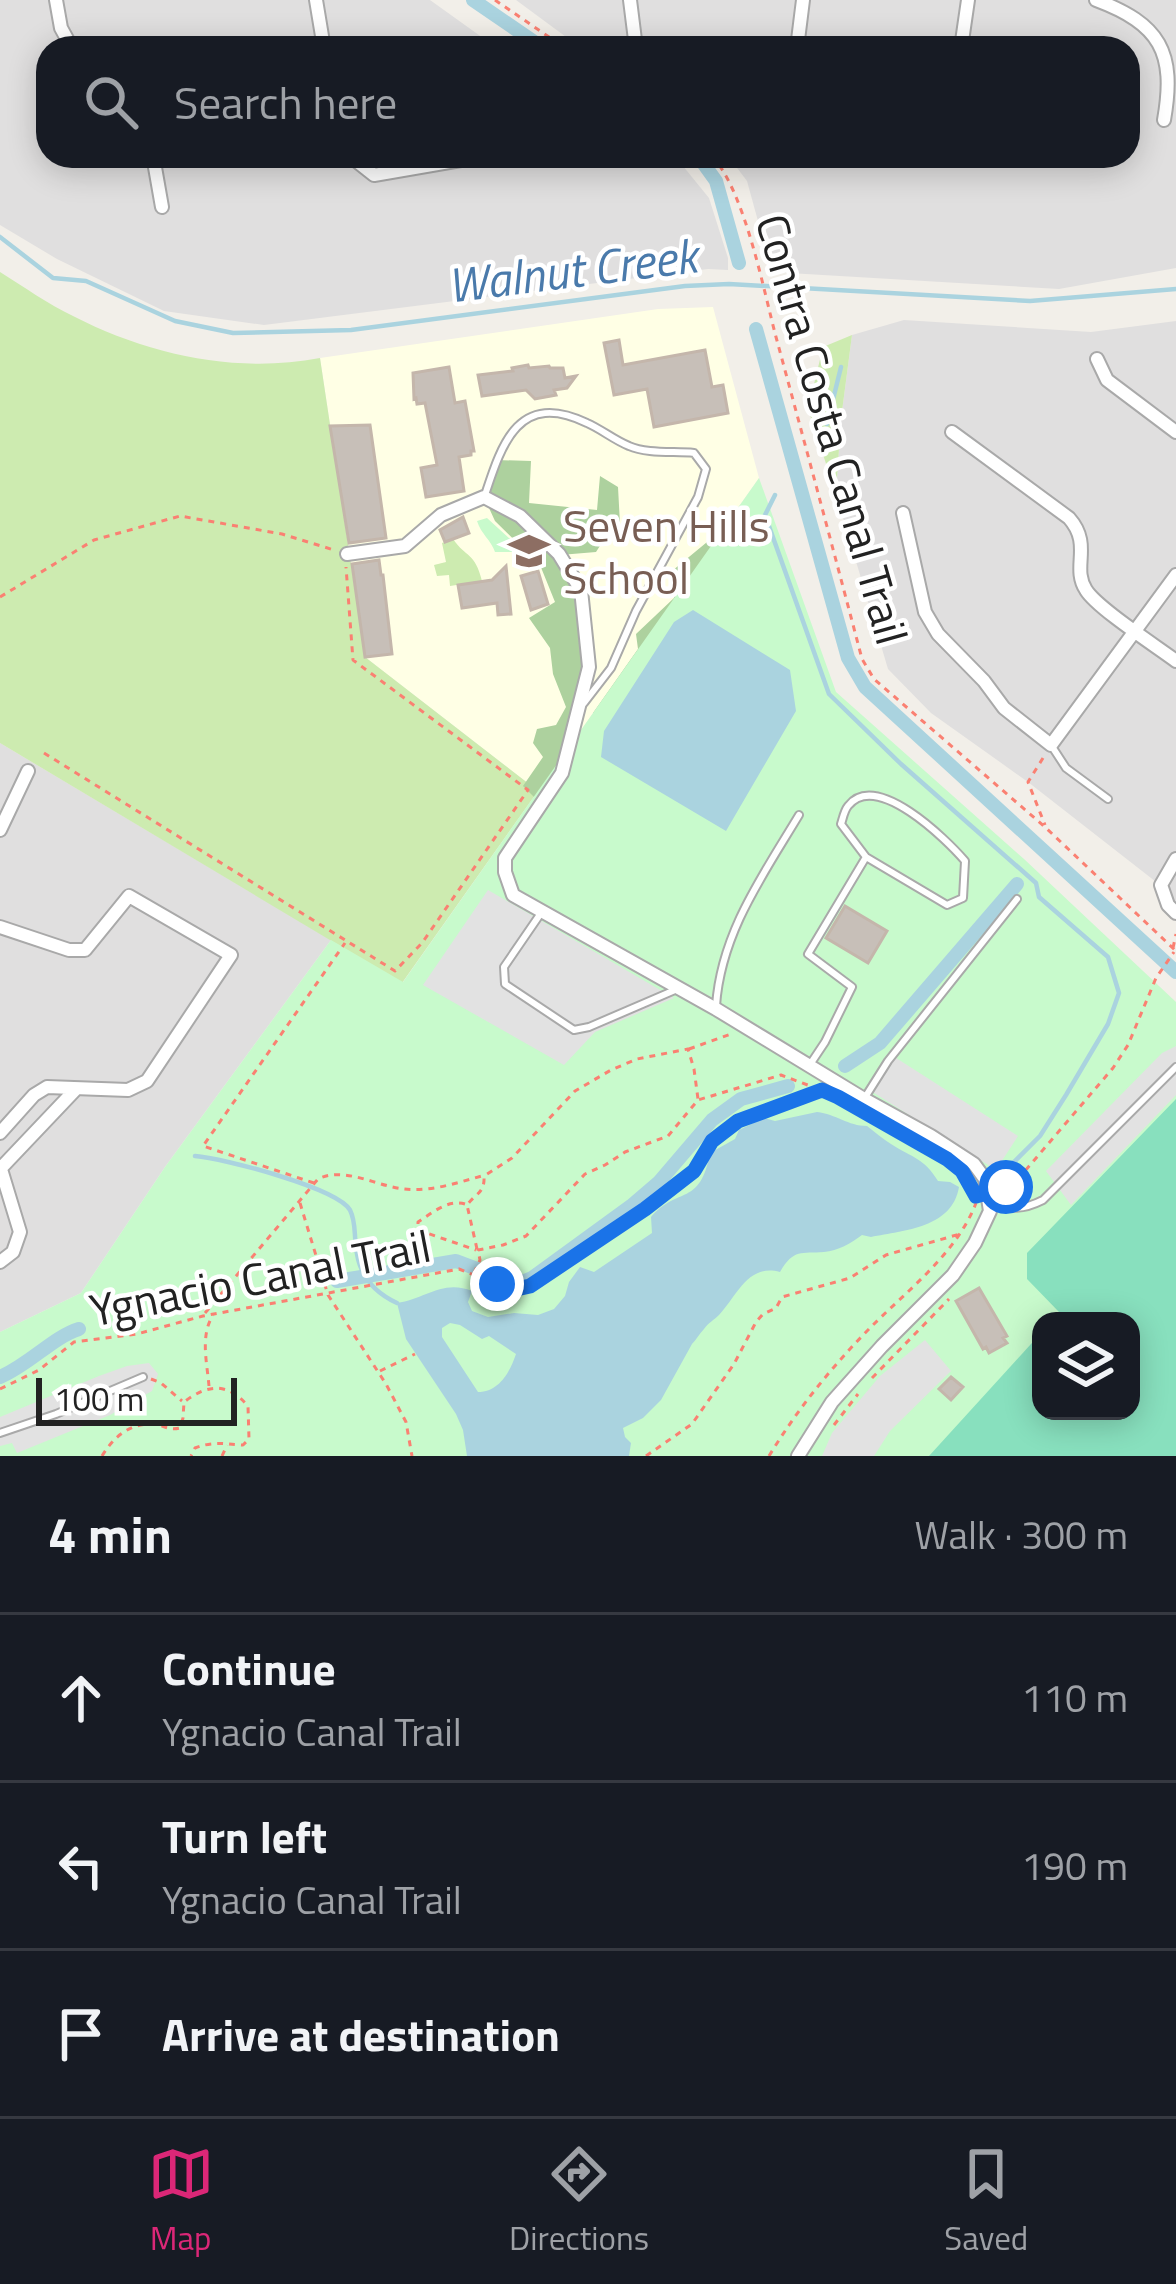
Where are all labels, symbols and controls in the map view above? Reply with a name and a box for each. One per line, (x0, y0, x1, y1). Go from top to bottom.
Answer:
search box (36, 36, 1140, 168)
text: Search here (174, 68, 397, 136)
icon: search (78, 69, 144, 135)
street label: Contra Costa Canal Trail (739, 206, 927, 652)
water label: Walnut Creek (443, 218, 707, 322)
place label: Seven Hills School (563, 491, 770, 611)
school or university icon: Seven Hills School (506, 528, 552, 574)
route start (979, 1160, 1033, 1214)
street label: Ygnacio Canal Trail (84, 1211, 436, 1343)
route end (470, 1257, 524, 1311)
map controls (1032, 1312, 1140, 1420)
button: layers (1032, 1312, 1140, 1420)
scale bar (36, 1372, 237, 1425)
text: 100 m (54, 1374, 144, 1424)
text: 4 min (48, 1495, 172, 1573)
text: Walk · 300 m (914, 1505, 1128, 1564)
text: Continue (162, 1634, 336, 1702)
icon: ahead (48, 1665, 114, 1731)
text: 110 m (1021, 1668, 1128, 1727)
text: Ygnacio Canal Trail (162, 1702, 462, 1761)
text: Turn left (162, 1802, 327, 1870)
icon: left (48, 1833, 114, 1899)
text: 190 m (1021, 1836, 1128, 1895)
text: Ygnacio Canal Trail (162, 1870, 462, 1929)
text: Arrive at destination (162, 2000, 560, 2068)
icon: arrive (48, 2001, 114, 2067)
tab: Map (148, 2141, 214, 2263)
tab: Directions (509, 2141, 649, 2263)
tab: Saved (944, 2141, 1028, 2263)

